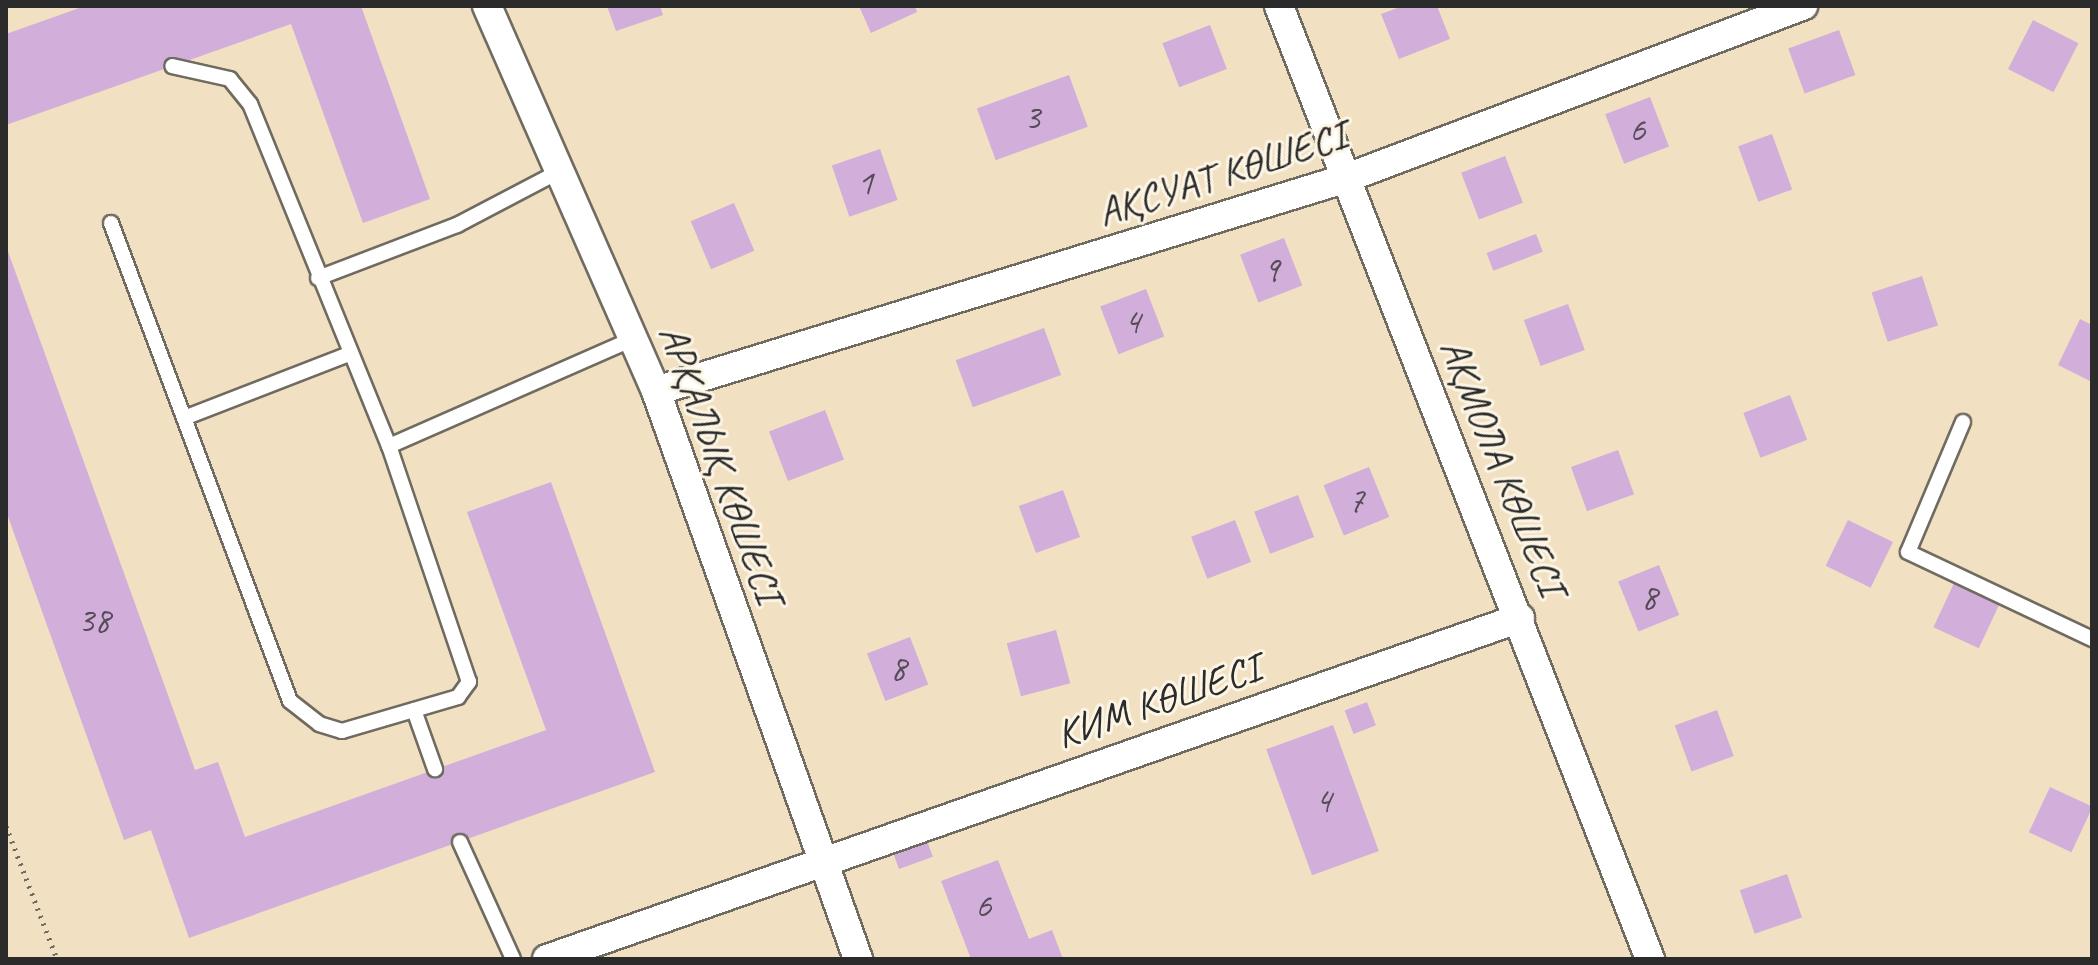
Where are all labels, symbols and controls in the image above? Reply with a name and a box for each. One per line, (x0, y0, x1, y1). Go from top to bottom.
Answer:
house number: 3 (1024, 96, 1040, 140)
house number: 6 (1629, 108, 1645, 152)
street label: АҚСУАТ КӨШЕСІ (1092, 111, 1352, 237)
house number: 1 (857, 161, 873, 205)
house number: 9 (1263, 248, 1279, 292)
house number: 4 (1124, 300, 1140, 344)
street label: АРҚАЛЫҚ КӨШЕСІ (648, 318, 794, 610)
street label: АҚМОЛА КӨШЕСІ (1430, 332, 1576, 602)
house number: 7 (1348, 479, 1364, 523)
house number: 8 (1641, 576, 1657, 620)
house number: 38 (78, 599, 110, 643)
street label: КИМ КӨШЕСІ (1050, 644, 1266, 758)
house number: 8 (890, 647, 906, 691)
house number: 4 (1315, 779, 1331, 823)
house number: 6 (975, 884, 991, 928)

